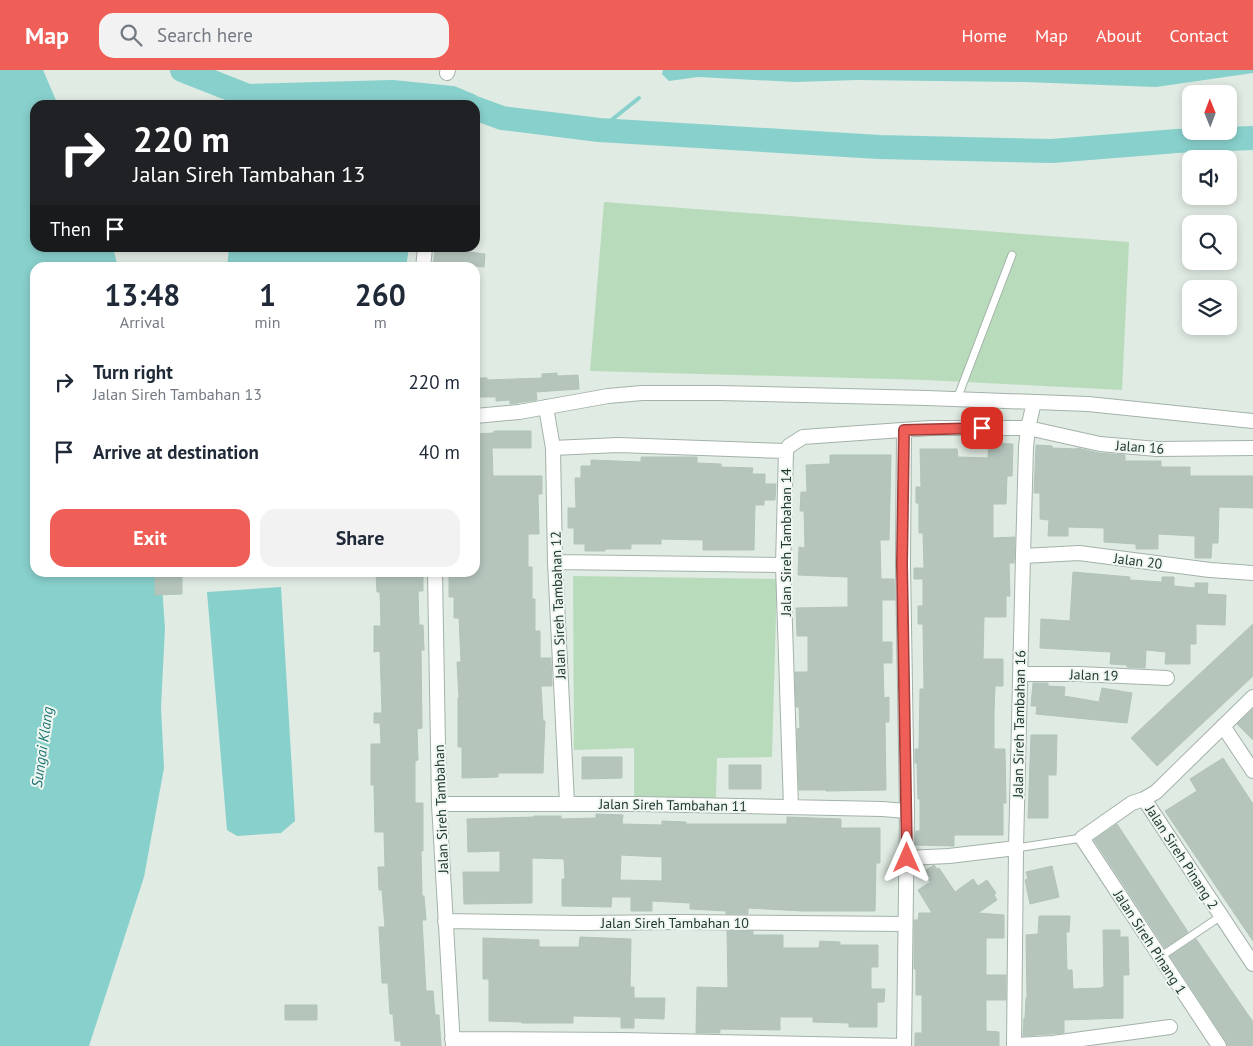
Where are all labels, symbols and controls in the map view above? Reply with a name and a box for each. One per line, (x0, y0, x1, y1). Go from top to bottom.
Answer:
search box (99, 13, 449, 58)
text: Map (25, 20, 69, 51)
icon: search (117, 21, 145, 49)
text: Search here (157, 23, 253, 47)
text: Home (961, 24, 1007, 47)
text: Map (1035, 24, 1068, 47)
text: About (1096, 24, 1142, 47)
text: Contact (1170, 24, 1228, 47)
north arrow (1182, 85, 1238, 140)
map controls (1182, 85, 1237, 335)
text: 220 m (133, 116, 230, 162)
icon: right (50, 120, 115, 185)
button: sound (1182, 150, 1237, 205)
text: Jalan Sireh Tambahan 13 (133, 160, 365, 188)
icon: arrive (101, 215, 129, 243)
button: search (1182, 215, 1237, 270)
text: Then (50, 217, 91, 241)
text: 13:48 (104, 275, 180, 314)
text: 1 (259, 275, 276, 314)
text: 260 (355, 275, 406, 314)
button: layers (1182, 280, 1237, 335)
text: Arrival (120, 312, 165, 332)
text: min (255, 312, 281, 332)
text: m (374, 312, 387, 332)
text: Turn right (93, 360, 173, 384)
icon: right (50, 368, 78, 396)
text: 220 m (408, 370, 460, 394)
text: Jalan Sireh Tambahan 13 (93, 384, 262, 404)
pin (961, 407, 1003, 449)
icon: arrive (968, 414, 996, 442)
street label: Jalan 16 (1114, 436, 1165, 458)
icon: arrive (50, 438, 78, 466)
text: Arrive at destination (93, 440, 259, 464)
text: 40 m (419, 440, 460, 464)
street label: Jalan Sireh Tambahan 14 (777, 468, 795, 617)
button: Exit (50, 509, 250, 567)
button: Share (260, 509, 460, 567)
street label: Jalan Sireh Tambahan 12 (546, 531, 570, 680)
street label: Jalan 20 (1112, 549, 1164, 573)
street label: Jalan Sireh Tambahan 16 (1009, 650, 1029, 799)
street label: Jalan 19 (1068, 665, 1119, 685)
water label: Sungai Klang (27, 705, 57, 789)
street label: Jalan Sireh Tambahan (430, 744, 452, 875)
street label: Jalan Sireh Tambahan 11 (598, 795, 747, 815)
street label: Jalan Sireh Pinang 2 (1141, 801, 1222, 912)
position arrow (880, 831, 932, 883)
street label: Jalan Sireh Pinang 1 (1109, 886, 1190, 997)
street label: Jalan Sireh Tambahan 10 (600, 914, 749, 932)

